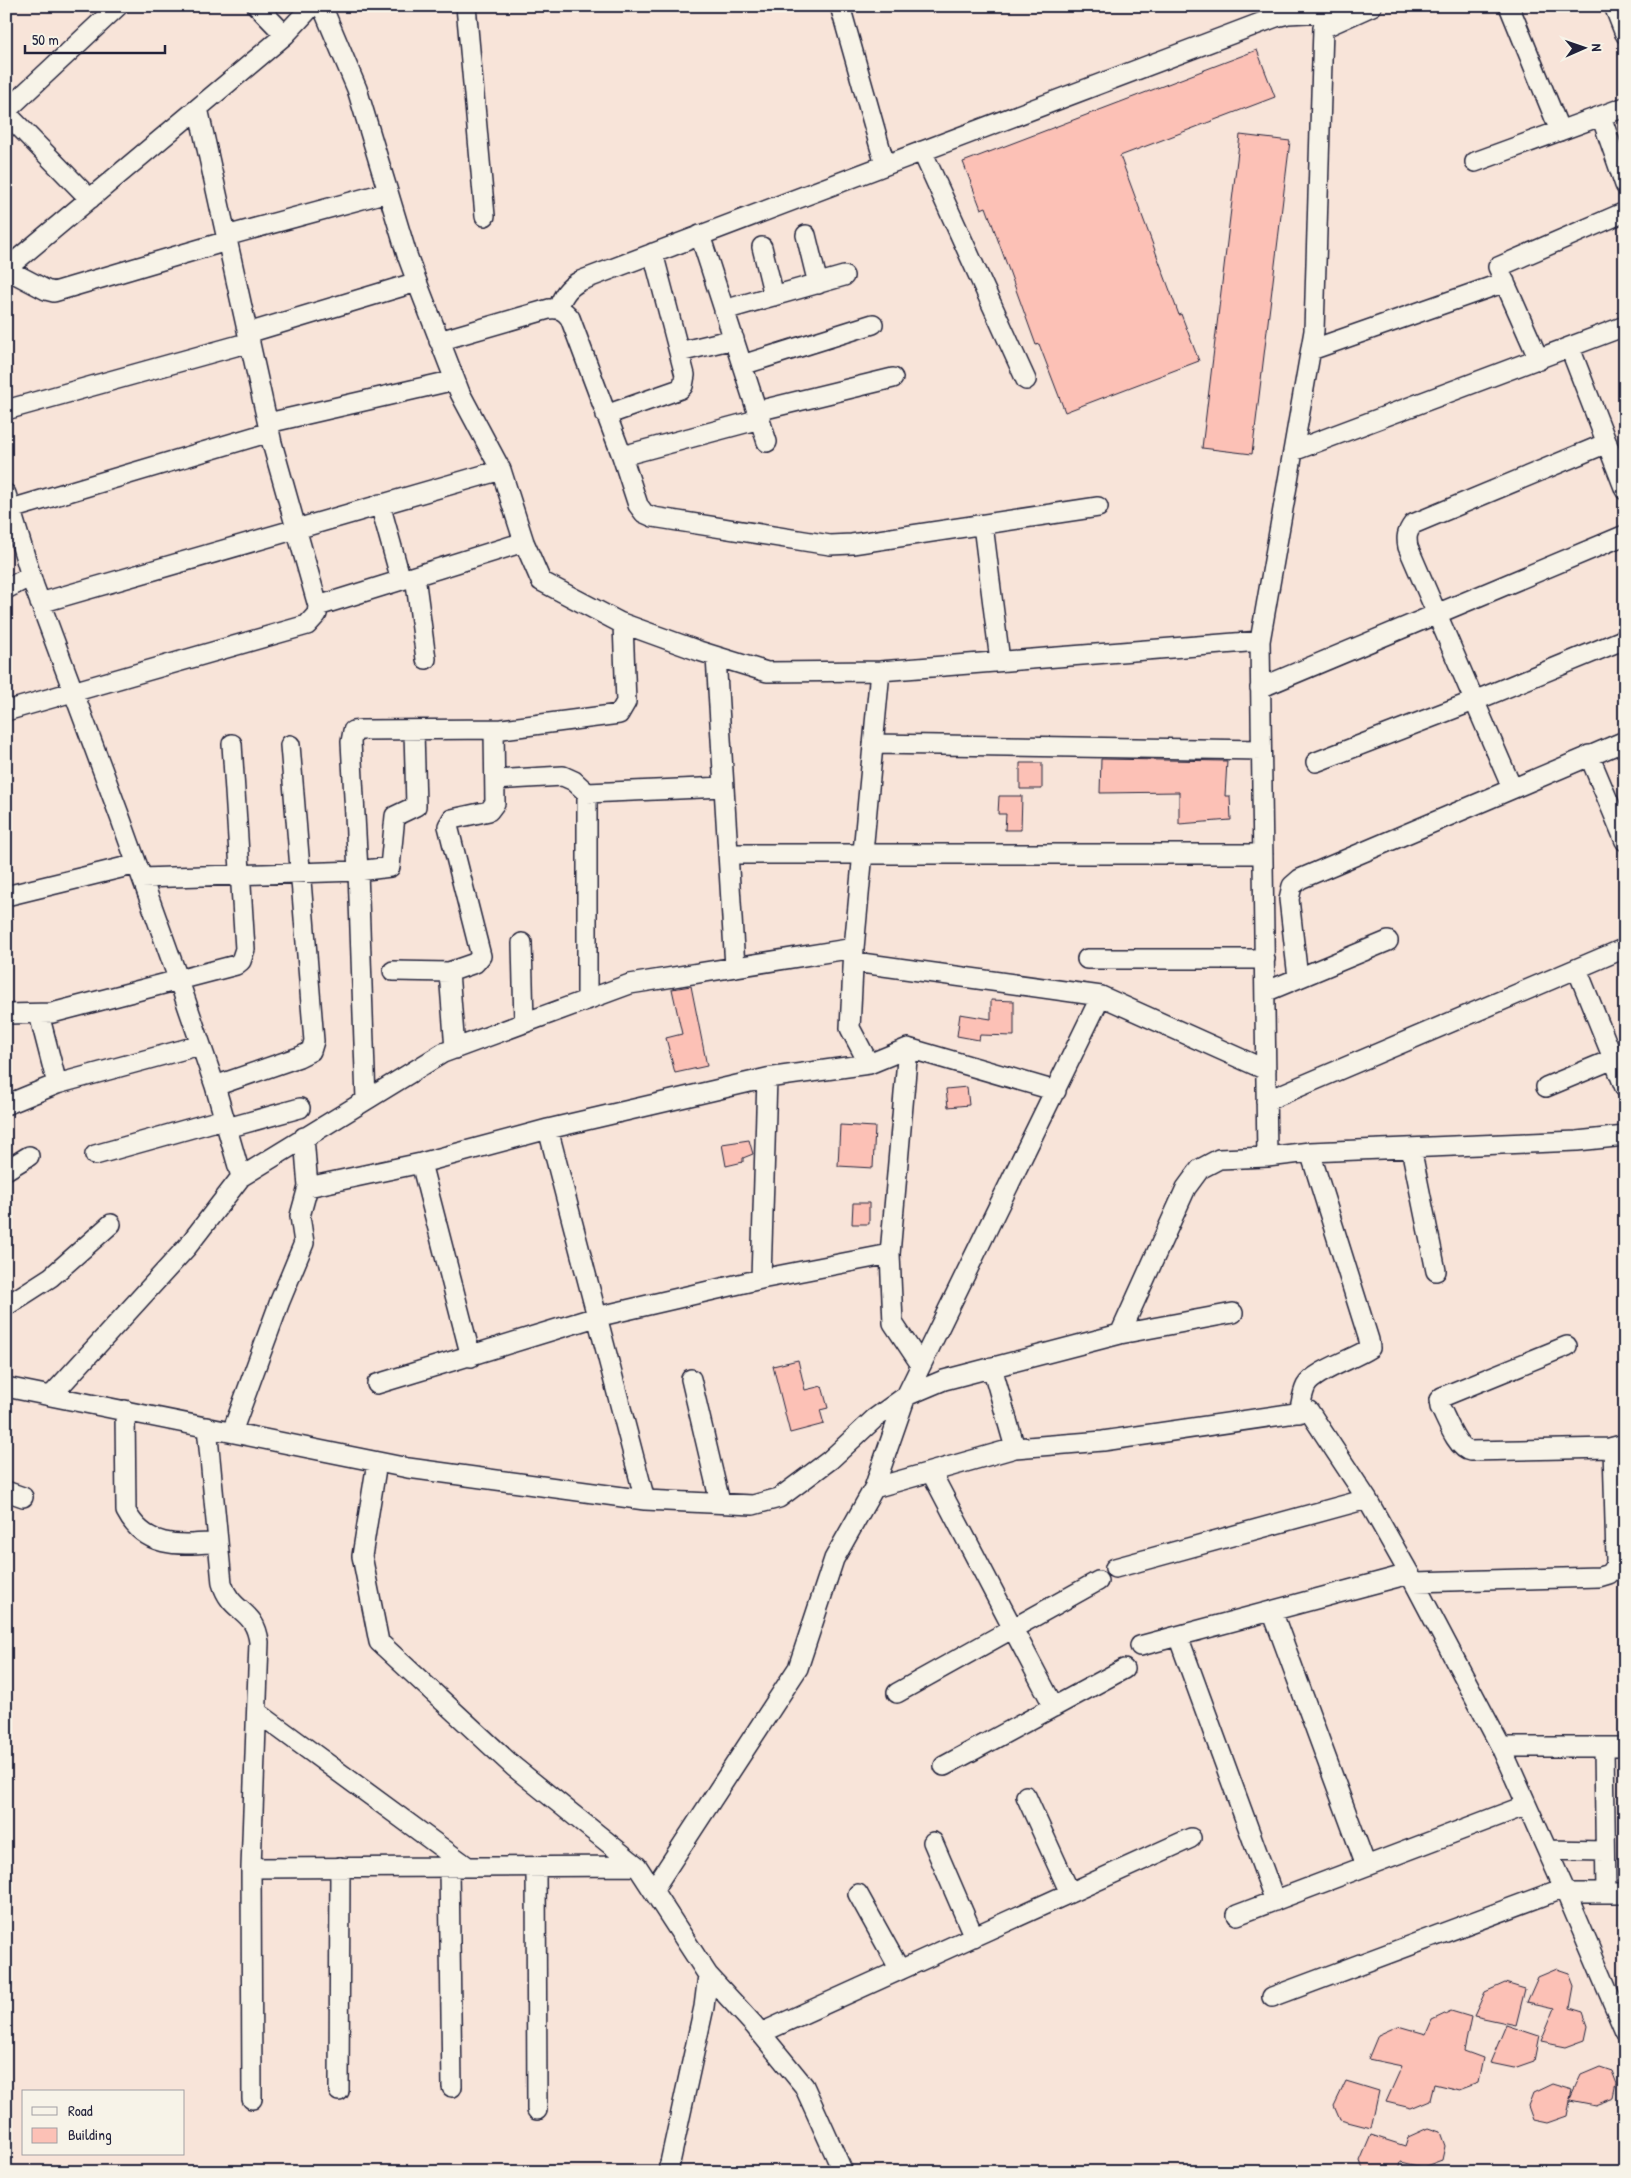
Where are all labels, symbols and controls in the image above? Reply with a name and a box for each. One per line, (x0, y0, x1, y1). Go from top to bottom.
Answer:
scale bar (25, 22, 165, 54)
north arrow (1558, 22, 1608, 72)
text: 50 m (32, 29, 59, 50)
text: N (1588, 43, 1607, 52)
legend (22, 2090, 185, 2156)
text: Road (68, 2100, 93, 2121)
text: Building (68, 2124, 112, 2145)

